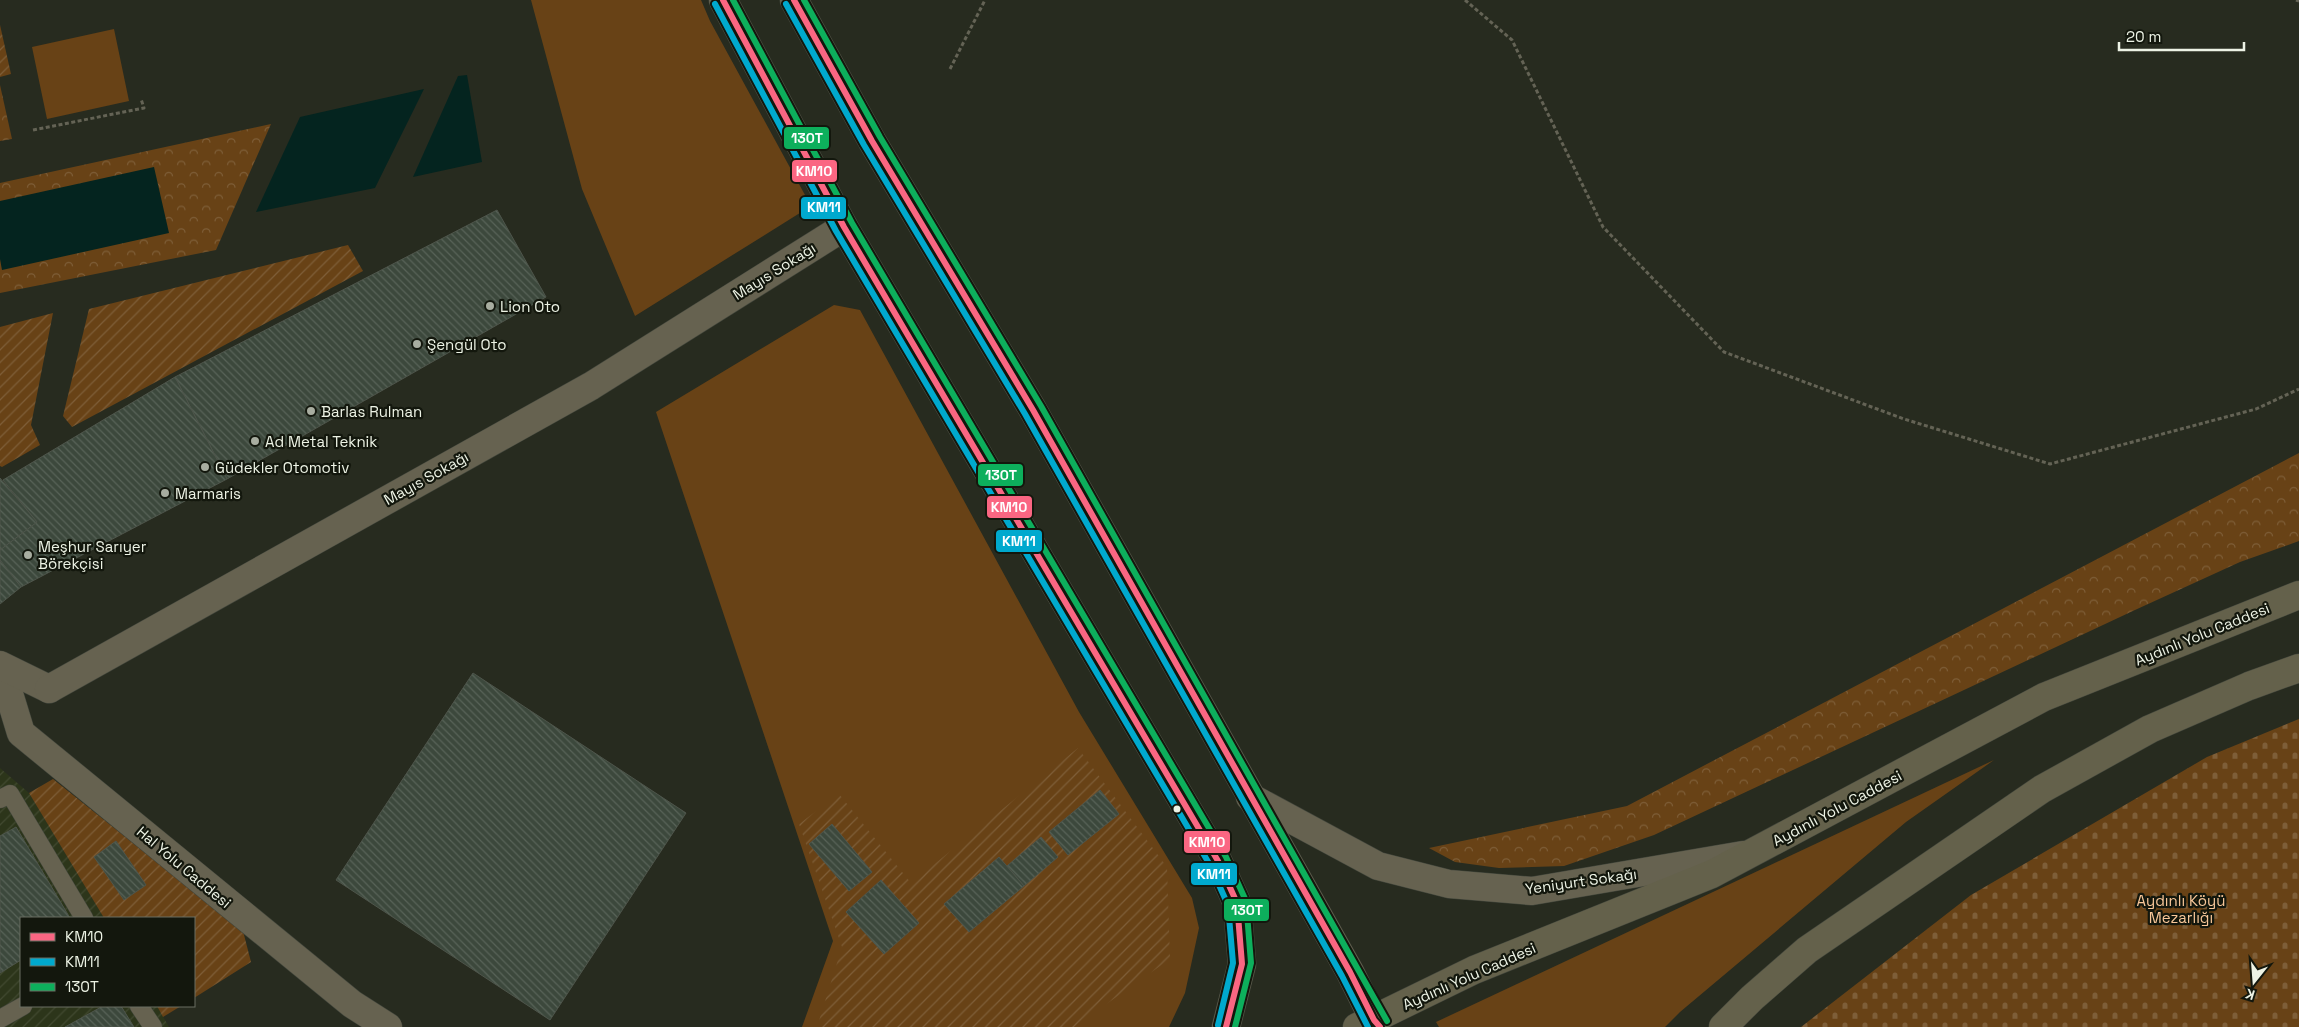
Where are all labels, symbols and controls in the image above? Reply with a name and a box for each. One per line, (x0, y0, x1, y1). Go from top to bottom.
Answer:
scale bar (2119, 20, 2244, 52)
text: 20 m (2126, 27, 2161, 46)
line badge: 130T (783, 126, 830, 150)
text: 130T (791, 129, 823, 147)
line badge: KM10 (791, 159, 838, 183)
text: KM10 (796, 162, 832, 180)
line badge: KM11 (800, 196, 847, 220)
text: KM11 (807, 198, 841, 216)
street label: Mayıs Sokağı (729, 238, 819, 304)
place label: Lion Oto (500, 297, 560, 316)
marker: Lion Oto (484, 300, 496, 312)
place label: Şengül Oto (427, 335, 507, 354)
marker: Şengül Oto (411, 338, 423, 350)
place label: Barlas Rulman (321, 402, 422, 421)
marker: Barlas Rulman (305, 405, 317, 417)
place label: Ad Metal Teknik (265, 432, 377, 451)
marker: Ad Metal Teknik (249, 435, 261, 447)
street label: Mayıs Sokağı (380, 447, 472, 509)
place label: Güdekler Otomotiv (215, 458, 349, 477)
marker: Güdekler Otomotiv (199, 461, 211, 473)
line badge: 130T (977, 463, 1024, 487)
text: 130T (985, 466, 1017, 484)
place label: Marmaris (175, 484, 241, 503)
marker: Marmaris (159, 487, 171, 499)
line badge: KM10 (986, 495, 1033, 519)
text: KM10 (991, 498, 1027, 516)
line badge: KM11 (995, 529, 1043, 553)
text: KM11 (1002, 532, 1036, 550)
place label: Meşhur Sarıyer Börekçisi (38, 537, 147, 573)
marker: Meşhur Sarıyer Börekçisi (22, 549, 34, 561)
street label: Aydınlı Yolu Caddesi (2132, 598, 2272, 670)
street label: Aydınlı Yolu Caddesi (1769, 766, 1905, 850)
unlabelled marker (1172, 804, 1182, 814)
street label: Hal Yolu Caddesi (133, 822, 235, 912)
line badge: KM10 (1183, 830, 1231, 854)
text: KM10 (1189, 833, 1225, 851)
line badge: KM11 (1190, 862, 1238, 886)
street label: Yeniyurt Sokağı (1524, 864, 1638, 898)
text: KM11 (1197, 865, 1231, 883)
park label: Aydınlı Köyü Mezarlığı (2137, 891, 2225, 927)
line badge: 130T (1223, 898, 1270, 922)
text: 130T (1231, 901, 1263, 919)
legend (20, 917, 195, 1007)
text: KM10 (65, 927, 103, 946)
street label: Aydınlı Yolu Caddesi (1399, 938, 1539, 1014)
text: KM11 (65, 952, 100, 971)
north arrow (2229, 957, 2279, 1007)
text: 130T (65, 977, 99, 996)
text: K (2243, 984, 2257, 1004)

